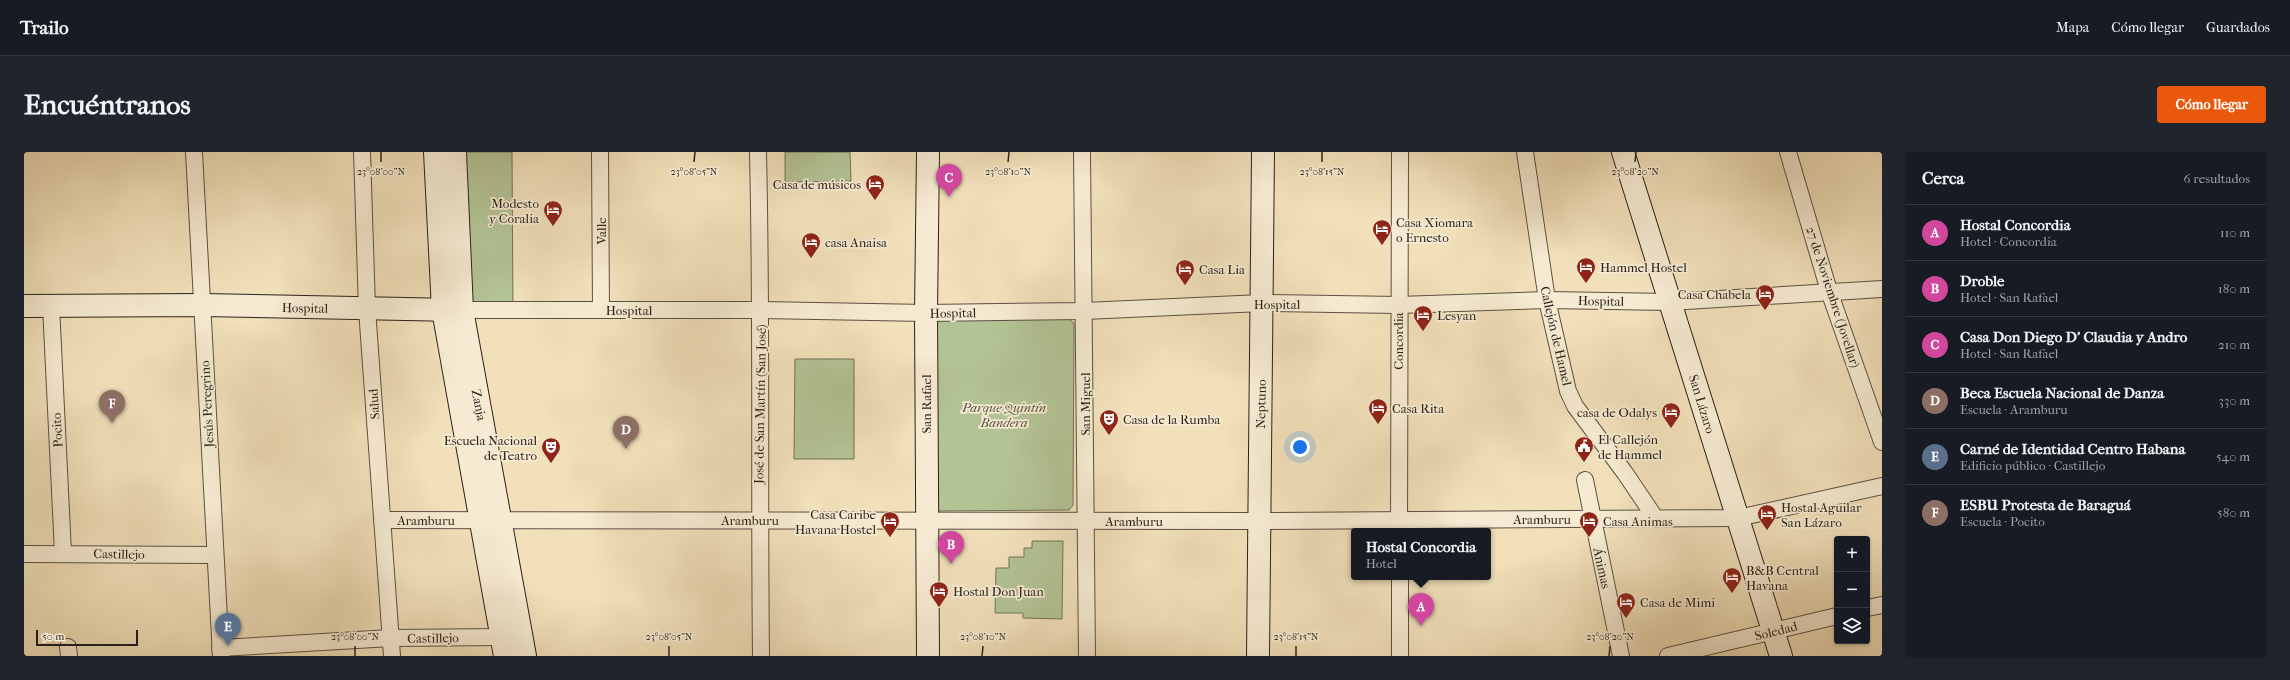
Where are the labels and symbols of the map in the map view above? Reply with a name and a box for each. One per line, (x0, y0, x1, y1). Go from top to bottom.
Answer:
pin: C (936, 164, 962, 197)
text: 23°08'00"N (357, 166, 405, 178)
text: 23°08'05"N (671, 166, 718, 178)
text: 23°08'10"N (985, 166, 1031, 178)
text: 23°08'15"N (1300, 166, 1345, 178)
text: 23°08'20"N (1611, 166, 1659, 178)
hotel icon: Casa de músicos (864, 173, 886, 201)
place label: Casa de músicos (773, 177, 861, 192)
place label: Modesto y Coralia (489, 196, 540, 226)
hotel icon: Modesto y Coralia (542, 199, 564, 227)
place label: Casa Xiomara o Ernesto (1396, 215, 1474, 245)
street label: Valle (594, 217, 609, 246)
hotel icon: Casa Xiomara o Ernesto (1371, 218, 1393, 246)
street label: 27 de Noviembre (Jovellar) (1803, 224, 1863, 370)
hotel icon: casa Anaisa (800, 231, 822, 259)
place label: casa Anaisa (825, 235, 888, 250)
hotel icon: Hammel Hostel (1575, 256, 1597, 284)
hotel icon: Casa Lia (1174, 258, 1196, 286)
place label: Hammel Hostel (1600, 260, 1687, 275)
place label: Casa Lia (1199, 262, 1246, 277)
hotel icon: Casa Chabela (1754, 283, 1776, 311)
street label: Callejón de Hamel (1537, 285, 1575, 388)
place label: Casa Chabela (1678, 287, 1752, 302)
street label: Hospital (1578, 293, 1625, 309)
street label: Hospital (1254, 297, 1301, 312)
street label: Hospital (282, 300, 329, 316)
street label: Hospital (606, 303, 653, 318)
hotel icon: Lesyan (1412, 304, 1434, 332)
street label: Hospital (930, 305, 977, 321)
place label: Lesyan (1437, 308, 1477, 323)
street label: Concordia (1391, 311, 1406, 370)
street label: José de San Martín (San José) (751, 324, 769, 485)
street label: Jesús Peregrino (197, 360, 217, 449)
street label: San Miguel (1078, 372, 1093, 436)
street label: San Lázaro (1686, 373, 1718, 436)
street label: San Rafael (919, 374, 934, 433)
street label: Neptuno (1253, 379, 1269, 429)
street label: Salud (365, 387, 383, 420)
street label: Zanja (469, 388, 490, 423)
pin: F (99, 390, 125, 423)
hotel icon: Casa Rita (1367, 397, 1389, 425)
park label: Parque Quintín Bandera (961, 400, 1046, 430)
place label: Casa Rita (1392, 401, 1445, 416)
hotel icon: casa de Odalys (1660, 401, 1682, 429)
place label: casa de Odalys (1577, 405, 1657, 420)
theatre icon: Casa de la Rumba (1098, 408, 1120, 436)
street label: Pocito (49, 412, 65, 448)
place label: Casa de la Rumba (1123, 412, 1221, 427)
pin: D (613, 416, 639, 449)
place label: El Callejón de Hammel (1598, 432, 1663, 462)
place label: Escuela Nacional de Teatro (444, 433, 537, 463)
public building icon: El Callejón de Hammel (1573, 435, 1595, 463)
theatre icon: Escuela Nacional de Teatro (540, 436, 562, 464)
your location (1290, 437, 1310, 457)
place label: Hostal Aguilar San Lázaro (1781, 500, 1862, 530)
hotel icon: Hostal Aguilar San Lázaro (1756, 503, 1778, 531)
place label: Casa Caribe Havana Hostel (795, 507, 877, 537)
hotel icon: Casa Caribe Havana Hostel (879, 510, 901, 538)
hotel icon: Casa Animas (1578, 510, 1600, 538)
street label: Aramburu (1512, 512, 1572, 527)
street label: Aramburu (396, 513, 456, 528)
street label: Aramburu (720, 513, 780, 528)
street label: Aramburu (1104, 514, 1164, 529)
place label: Casa Animas (1603, 514, 1673, 529)
pin: B (938, 531, 964, 564)
street label: Ánimas (1590, 545, 1614, 590)
street label: Castillejo (93, 546, 145, 562)
place label: B&B Central Havana (1746, 563, 1819, 593)
hotel icon: B&B Central Havana (1721, 566, 1743, 594)
hotel icon: Hostal Don Juan (928, 580, 950, 608)
place label: Hostal Don Juan (953, 584, 1044, 599)
hotel icon: Casa de Mimi (1615, 591, 1637, 619)
pin: A (1408, 593, 1434, 626)
place label: Casa de Mimi (1640, 595, 1715, 610)
pin: E (215, 613, 241, 646)
street label: Soledad (1753, 618, 1800, 644)
scale bar (36, 628, 138, 647)
street label: Castillejo (407, 630, 459, 646)
text: 23°08'00"N (331, 631, 379, 643)
text: 23°08'05"N (646, 631, 693, 643)
text: 23°08'10"N (960, 631, 1006, 643)
text: 23°08'15"N (1274, 631, 1319, 643)
text: 23°08'20"N (1586, 631, 1634, 643)

